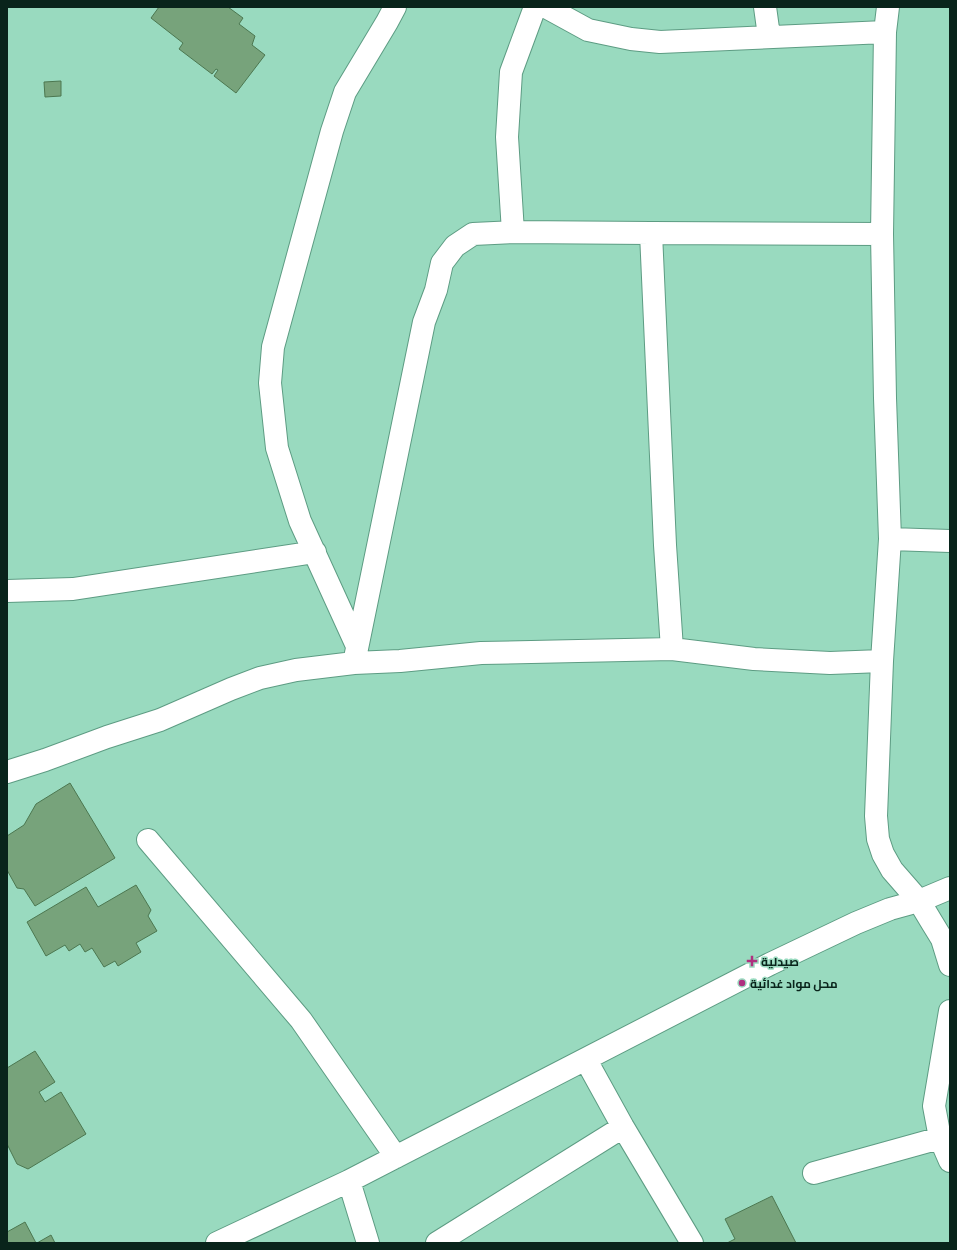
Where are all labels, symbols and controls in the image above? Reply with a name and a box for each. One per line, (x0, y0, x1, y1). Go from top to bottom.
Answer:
place label: صيدلية (761, 954, 799, 969)
marker: صيدلية (746, 955, 758, 967)
place label: محل مواد غدائية (750, 976, 838, 992)
marker: محل مواد غدائية (737, 978, 747, 988)

